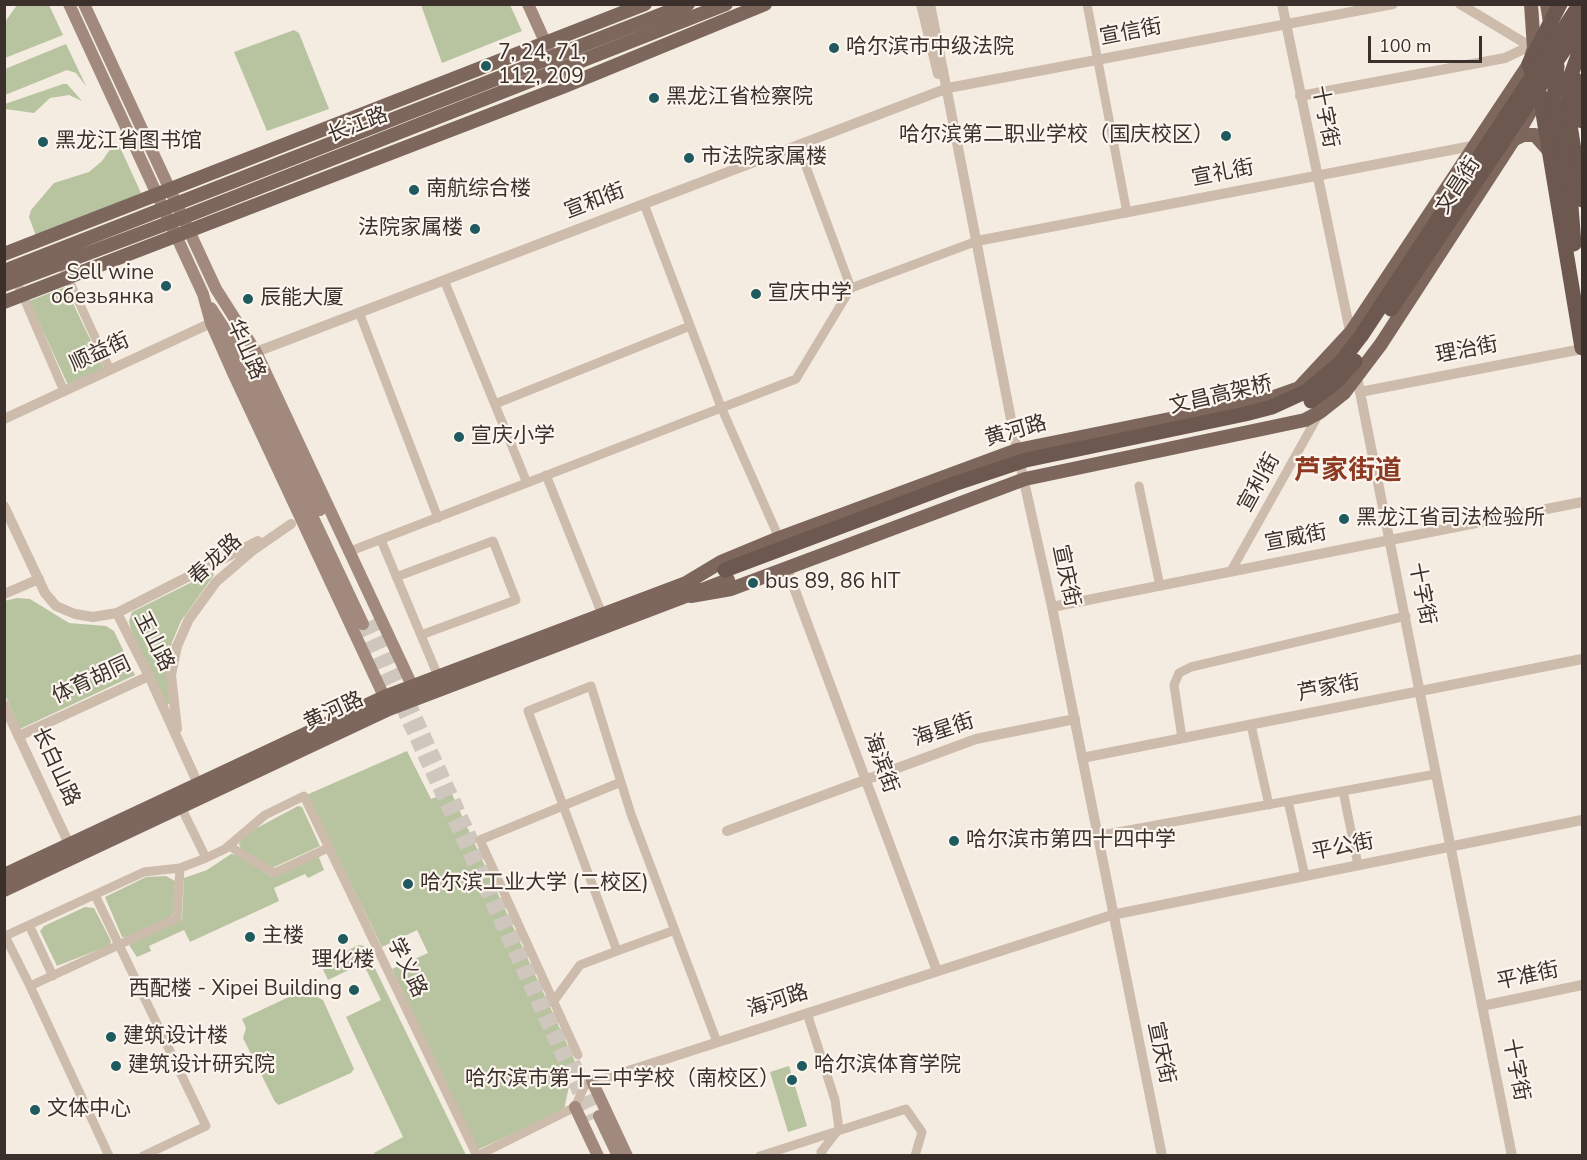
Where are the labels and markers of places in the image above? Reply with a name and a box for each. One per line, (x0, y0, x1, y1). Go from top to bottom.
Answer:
place label: 哈尔滨市中级法院 (846, 35, 1014, 61)
place label: 7, 24, 71, 112, 209 (498, 41, 586, 91)
marker: 哈尔滨市中级法院 (827, 41, 841, 55)
marker: 7, 24, 71, 112, 209 (479, 59, 493, 73)
place label: 黑龙江省检察院 (666, 85, 813, 111)
marker: 黑龙江省检察院 (647, 91, 661, 105)
place label: 哈尔滨第二职业学校（国庆校区） (899, 123, 1214, 149)
place label: 黑龙江省图书馆 (55, 129, 202, 155)
marker: 哈尔滨第二职业学校（国庆校区） (1219, 129, 1233, 143)
marker: 黑龙江省图书馆 (36, 135, 50, 149)
place label: 市法院家属楼 (701, 145, 827, 171)
marker: 市法院家属楼 (682, 151, 696, 165)
place label: 南航综合楼 (426, 177, 531, 203)
marker: 南航综合楼 (407, 183, 421, 197)
place label: 法院家属楼 (358, 216, 463, 242)
marker: 法院家属楼 (468, 222, 482, 236)
place label: Sell wine обезьянка (51, 261, 154, 311)
marker: Sell wine обезьянка (159, 279, 173, 293)
place label: 宣庆中学 (768, 281, 852, 307)
place label: 辰能大厦 (260, 286, 344, 312)
marker: 宣庆中学 (749, 287, 763, 301)
marker: 辰能大厦 (241, 292, 255, 306)
place label: 宣庆小学 (471, 424, 555, 450)
marker: 宣庆小学 (452, 430, 466, 444)
place label: 黑龙江省司法检验所 (1356, 506, 1545, 532)
marker: 黑龙江省司法检验所 (1337, 512, 1351, 526)
place label: bus 89, 86 hIT (765, 570, 900, 596)
marker: bus 89, 86 hIT (746, 576, 760, 590)
place label: 哈尔滨市第四十四中学 (966, 828, 1176, 854)
marker: 哈尔滨市第四十四中学 (947, 834, 961, 848)
place label: 哈尔滨工业大学 (二校区) (420, 871, 649, 897)
marker: 哈尔滨工业大学 (二校区) (401, 877, 415, 891)
place label: 主楼 (262, 924, 304, 950)
marker: 主楼 (243, 930, 257, 944)
marker: 理化楼 (336, 932, 350, 946)
place label: 理化楼 (312, 948, 374, 974)
place label: 西配楼 - Xipei Building (129, 977, 342, 1003)
marker: 西配楼 - Xipei Building (347, 983, 361, 997)
place label: 建筑设计楼 (123, 1024, 228, 1050)
marker: 建筑设计楼 (104, 1030, 118, 1044)
place label: 建筑设计研究院 (128, 1053, 275, 1079)
place label: 哈尔滨体育学院 (814, 1053, 961, 1079)
marker: 建筑设计研究院 (109, 1059, 123, 1073)
marker: 哈尔滨体育学院 (795, 1059, 809, 1073)
place label: 哈尔滨市第十三中学校（南校区） (465, 1067, 780, 1093)
marker: 哈尔滨市第十三中学校（南校区） (785, 1073, 799, 1087)
place label: 文体中心 (47, 1097, 131, 1123)
marker: 文体中心 (28, 1103, 42, 1117)

